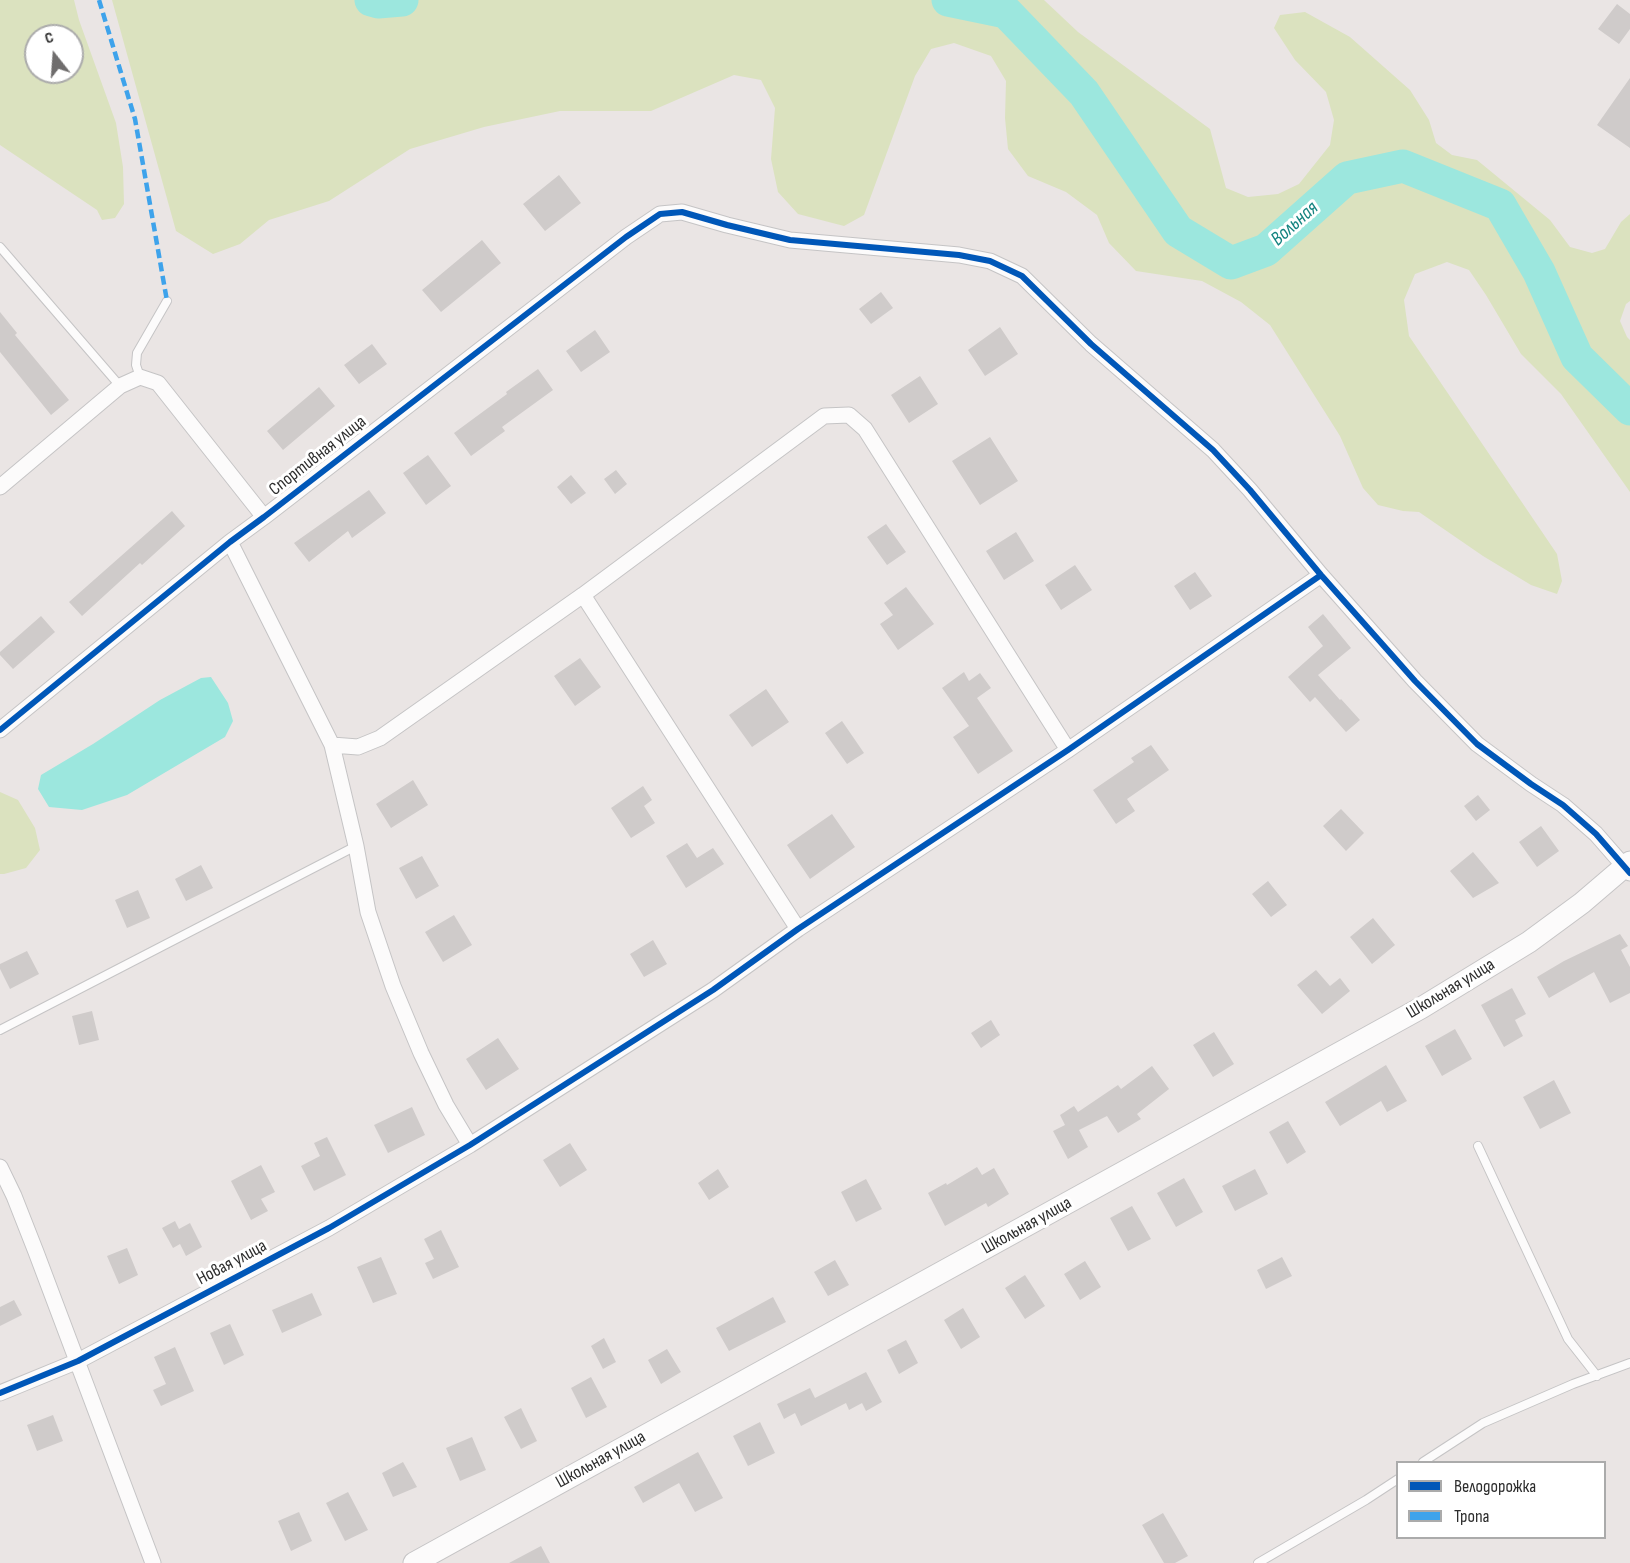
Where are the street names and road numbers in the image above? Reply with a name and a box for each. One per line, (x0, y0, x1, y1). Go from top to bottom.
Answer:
street label: Спортивная улица (265, 411, 371, 501)
street label: Школьная улица (1403, 954, 1499, 1024)
street label: Школьная улица (978, 1193, 1076, 1259)
street label: Новая улица (193, 1236, 271, 1290)
street label: Школьная улица (552, 1427, 650, 1493)

